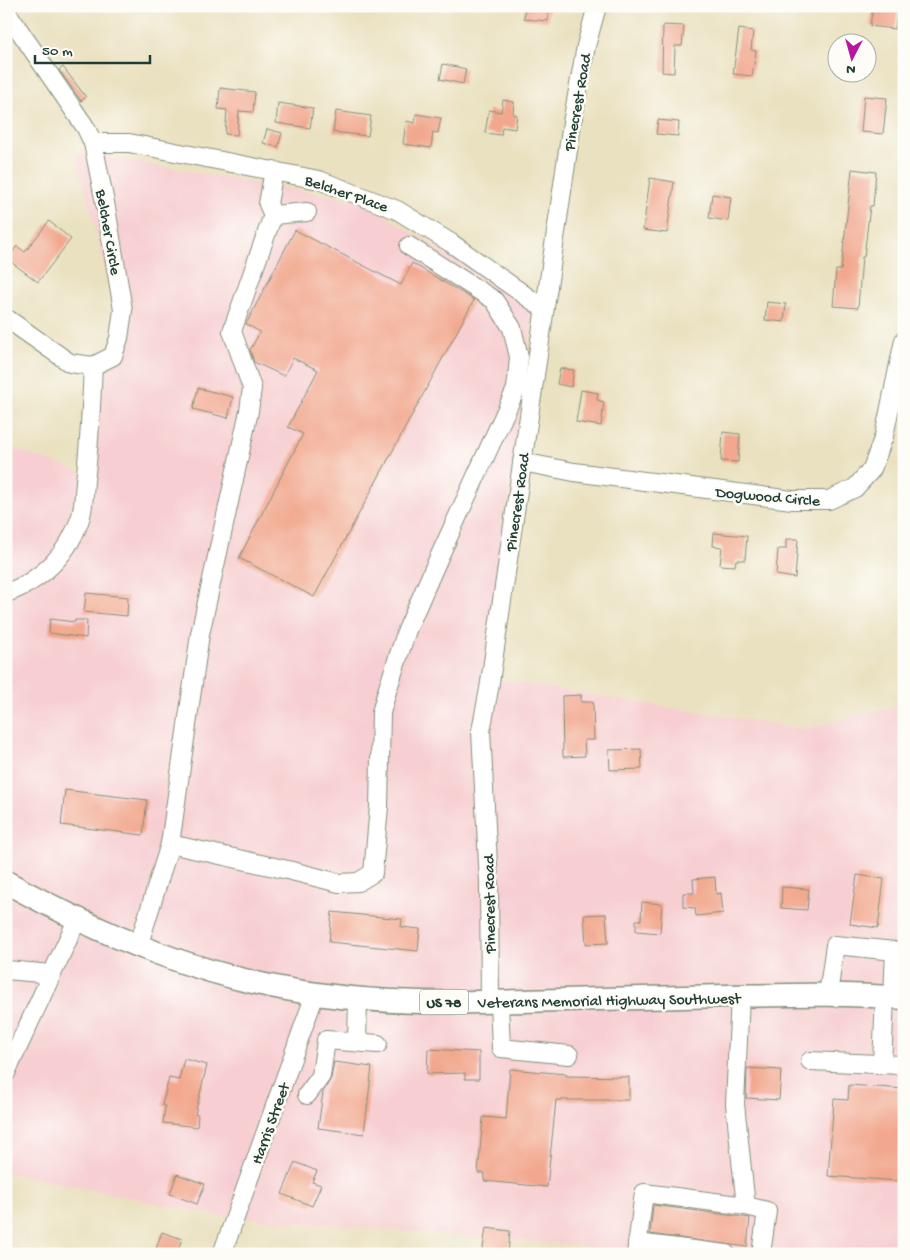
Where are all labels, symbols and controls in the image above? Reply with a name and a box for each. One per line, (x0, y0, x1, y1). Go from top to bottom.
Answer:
scale bar (35, 32, 150, 64)
north arrow (828, 32, 878, 82)
text: 50 m (42, 43, 73, 61)
street label: Pinecrest Road (561, 51, 598, 154)
text: N (845, 60, 856, 77)
street label: Belcher Place (301, 172, 391, 219)
street label: Belcher Circle (89, 187, 124, 278)
street label: Pinecrest Road (503, 451, 536, 554)
street label: Dogwood Circle (714, 484, 822, 513)
street label: Pinecrest Road (481, 853, 502, 954)
road number: US 78 (420, 990, 468, 1014)
street label: Veterans Memorial Highway Southwest (477, 991, 742, 1014)
street label: Harris Street (249, 1080, 296, 1167)

